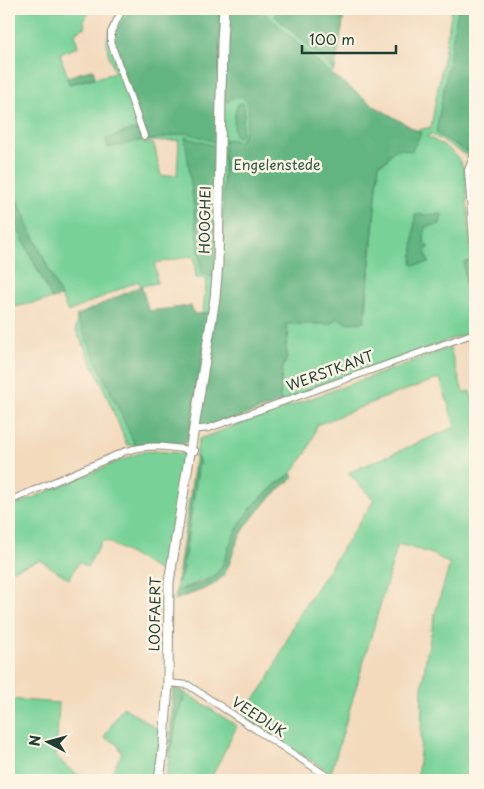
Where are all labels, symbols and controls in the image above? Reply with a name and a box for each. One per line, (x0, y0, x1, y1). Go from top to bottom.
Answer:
scale bar (302, 22, 395, 54)
text: 100 m (309, 27, 355, 50)
park label: Engelenstede (233, 154, 321, 175)
street label: HOOGHEI (193, 186, 216, 254)
street label: WERSTKANT (283, 345, 377, 396)
street label: LOOFAERT (143, 576, 166, 652)
street label: VEEDIJK (228, 691, 291, 742)
north arrow (22, 716, 72, 766)
text: N (24, 734, 46, 747)

